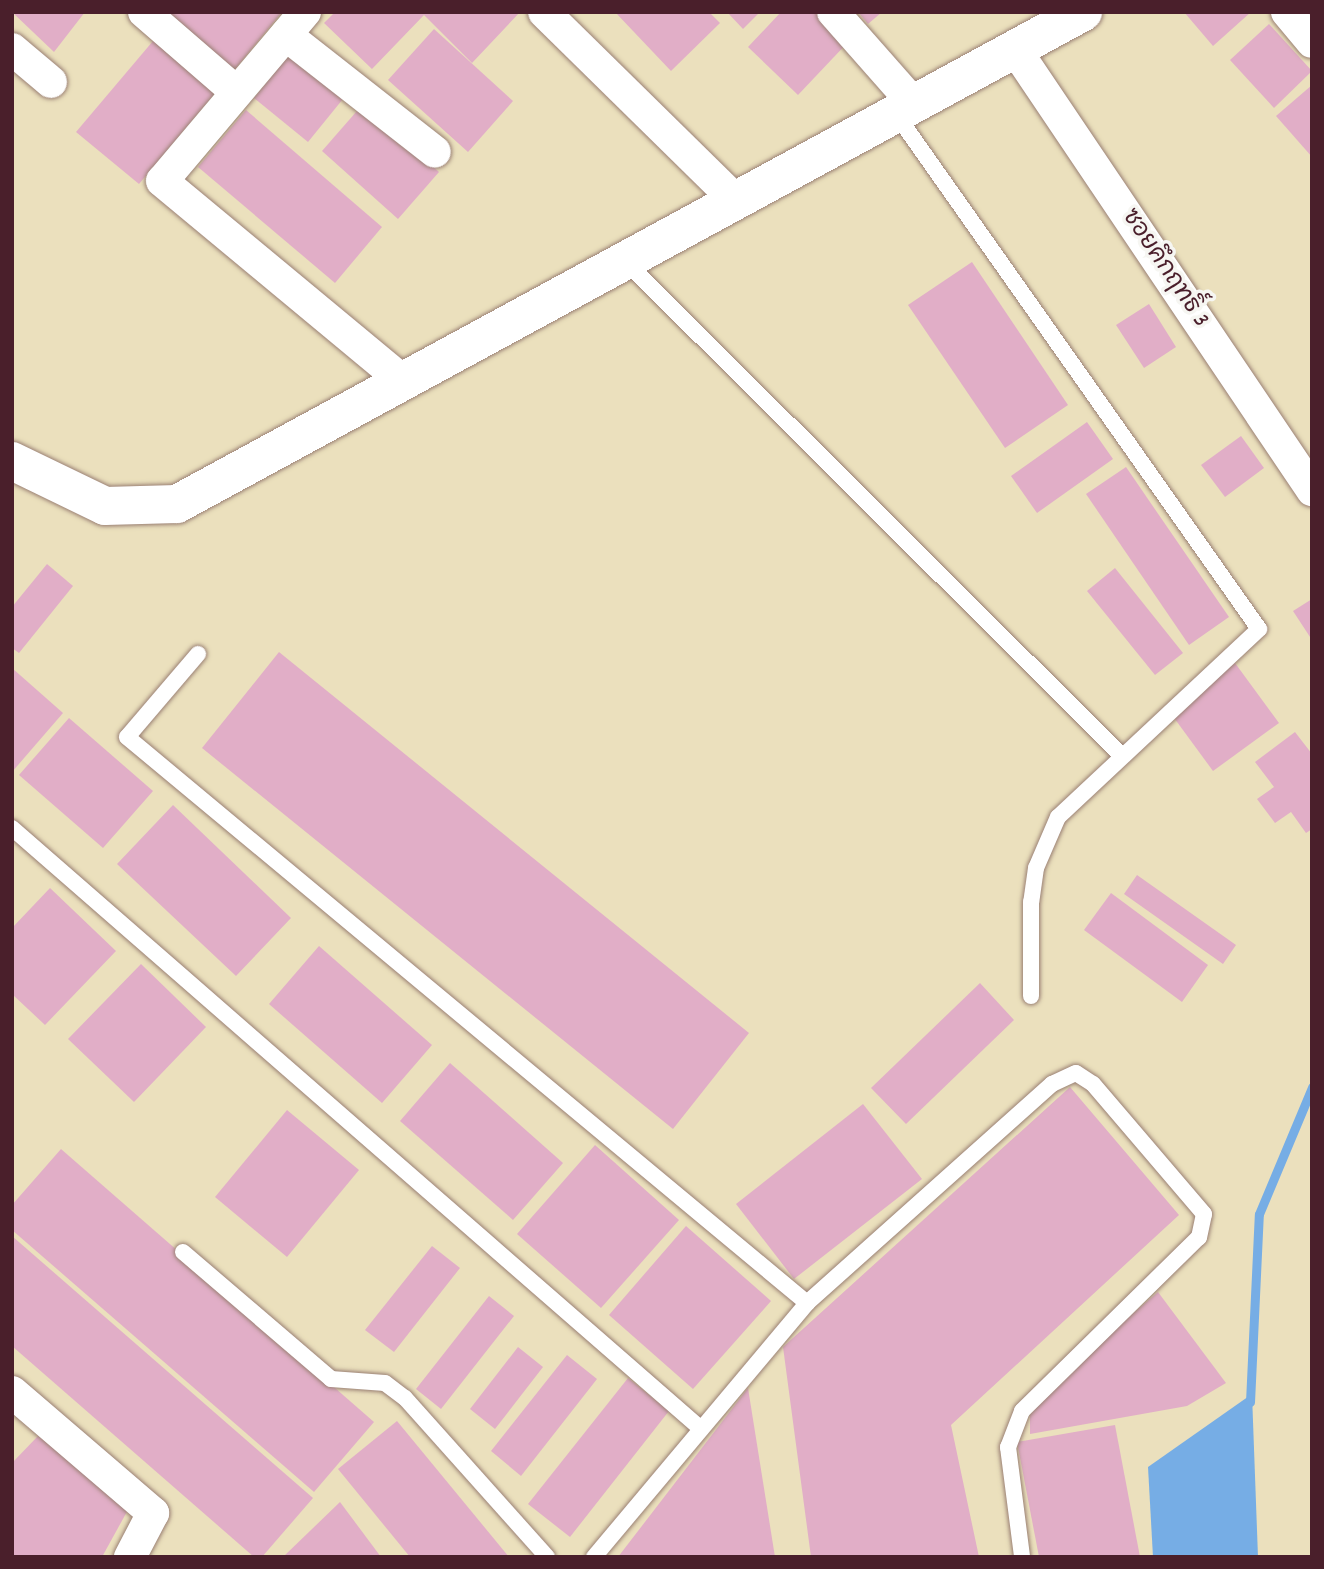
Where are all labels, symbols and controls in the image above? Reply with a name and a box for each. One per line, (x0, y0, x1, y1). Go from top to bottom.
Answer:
street label: ซอยคึกฤทธิ์ 3 (1114, 204, 1214, 334)

